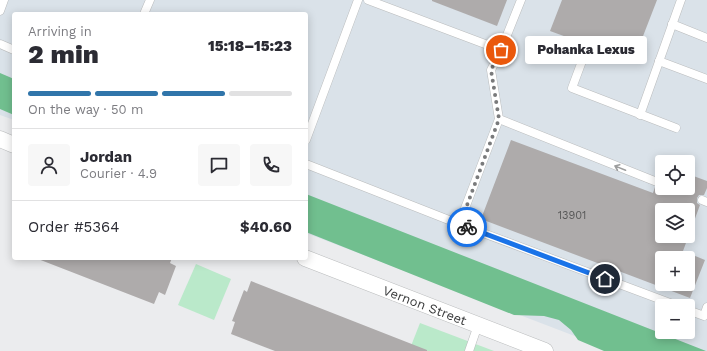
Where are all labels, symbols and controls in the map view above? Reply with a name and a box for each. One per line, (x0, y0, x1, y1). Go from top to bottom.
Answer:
text: Arriving in (28, 24, 92, 39)
pin (484, 33, 518, 67)
callout: Pohanka Lexus (525, 36, 647, 64)
text: 15:18–15:23 (208, 37, 292, 55)
text: 2 min (28, 39, 99, 69)
icon: bag (490, 39, 512, 61)
text: Pohanka Lexus (537, 42, 635, 57)
text: On the way · 50 m (28, 102, 143, 117)
button: person (28, 144, 70, 186)
button: chat (198, 144, 240, 186)
button: phone (250, 144, 292, 186)
text: Jordan (80, 148, 132, 166)
map controls (655, 155, 695, 339)
button: locate (655, 155, 695, 195)
one-way arrow (615, 163, 627, 171)
text: Courier · 4.9 (80, 166, 157, 181)
button: layers (655, 203, 695, 243)
courier (447, 207, 487, 247)
house number: 13901 (558, 209, 586, 222)
icon: bike (456, 216, 478, 238)
text: Order #5364 (28, 218, 119, 236)
text: $40.60 (240, 218, 292, 236)
button: + (655, 251, 695, 291)
pin (588, 262, 622, 296)
icon: home (594, 268, 616, 290)
street label: Vernon Street (381, 283, 469, 328)
button: − (655, 299, 695, 339)

